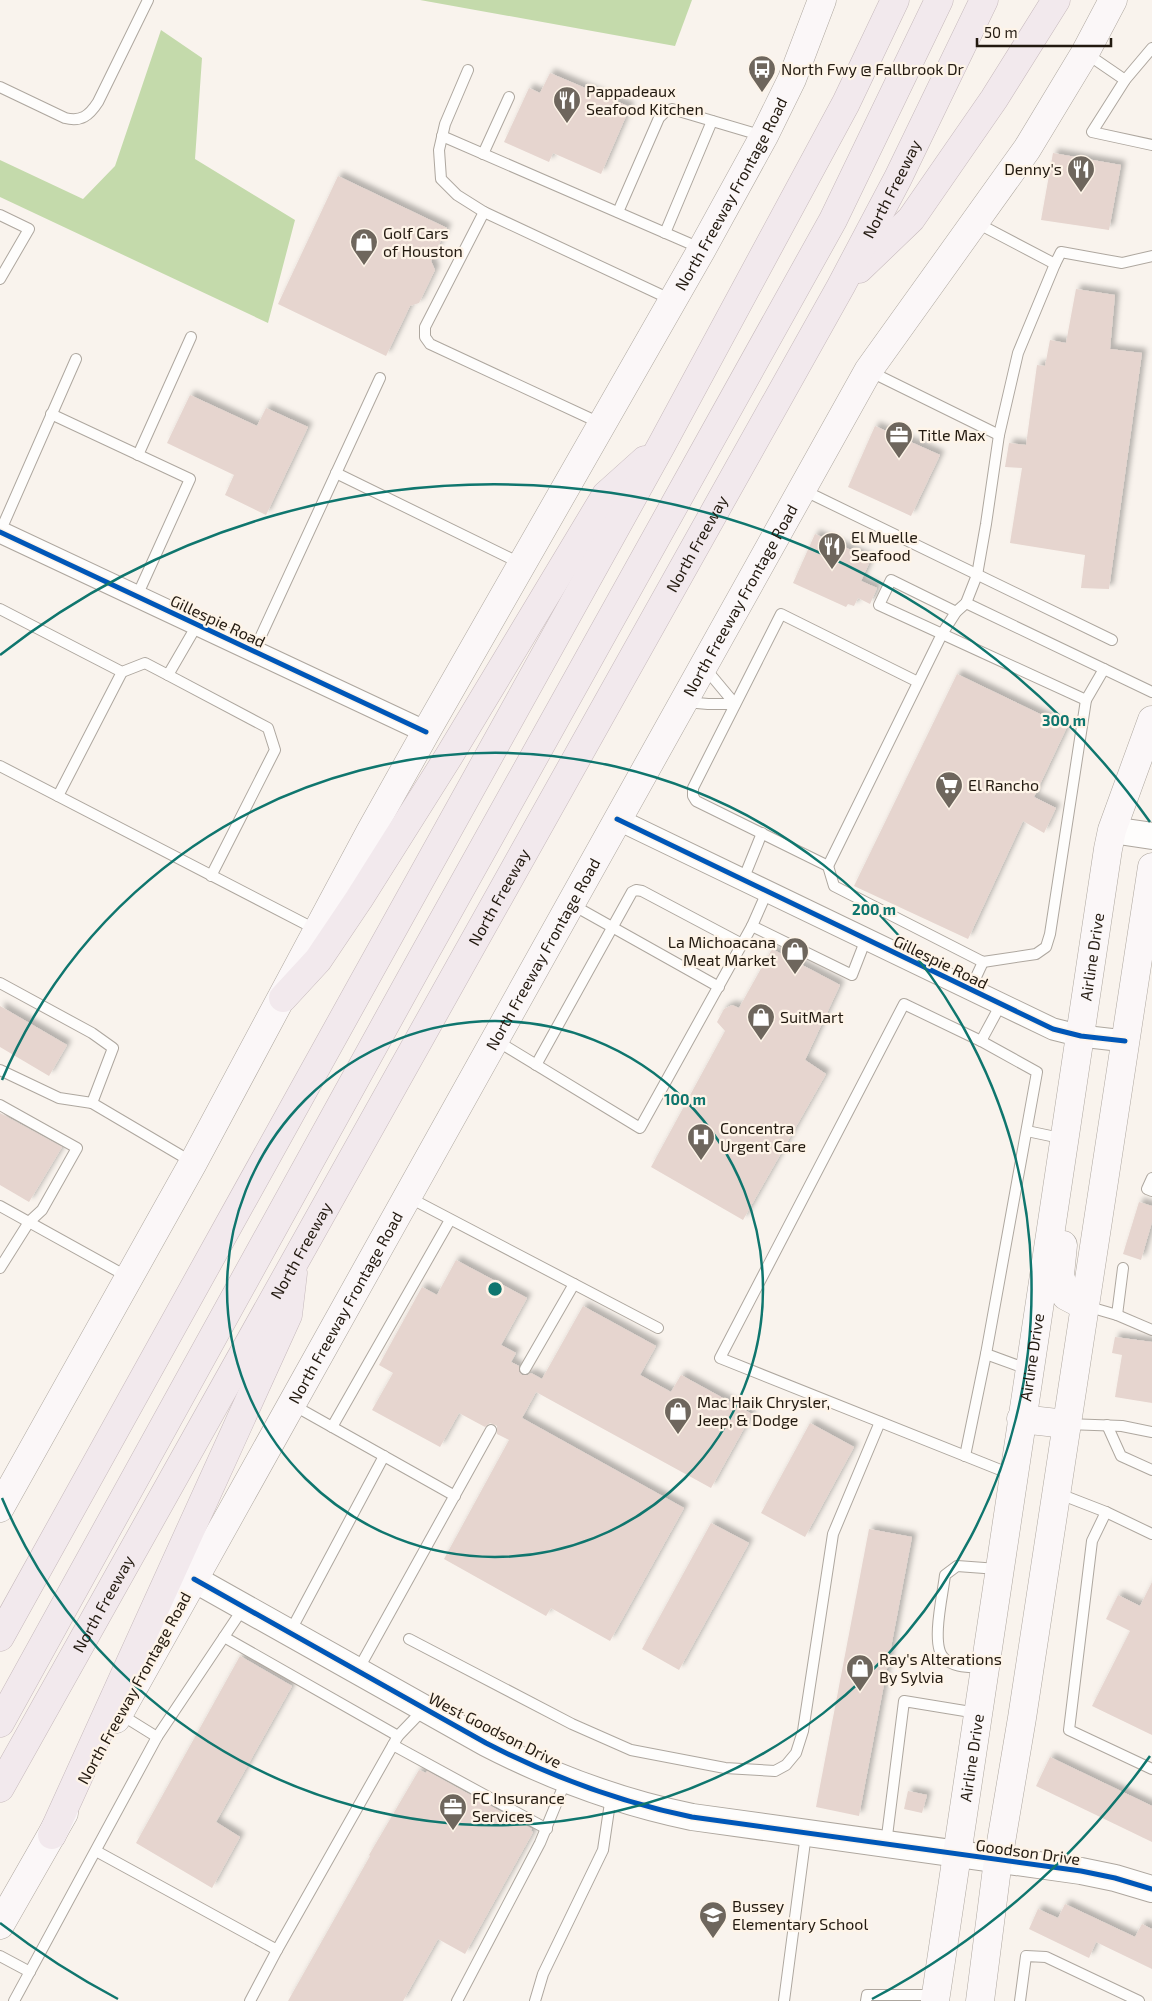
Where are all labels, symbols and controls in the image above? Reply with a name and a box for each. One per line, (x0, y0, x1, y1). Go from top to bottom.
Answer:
scale bar (977, 15, 1111, 47)
text: 50 m (984, 23, 1018, 41)
bus stop icon: North Fwy @ Fallbrook Dr (747, 54, 777, 93)
place label: North Fwy @ Fallbrook Dr (781, 59, 965, 78)
place label: Pappadeaux Seafood Kitchen (586, 81, 704, 118)
restaurant icon: Pappadeaux Seafood Kitchen (552, 85, 582, 124)
street label: North Freeway Frontage Road (670, 94, 791, 293)
street label: North Freeway (858, 136, 924, 241)
restaurant icon: Denny's (1066, 154, 1096, 193)
place label: Denny's (1004, 159, 1062, 178)
place label: Golf Cars of Houston (383, 223, 463, 260)
shop icon: Golf Cars of Houston (349, 227, 379, 266)
office icon: Title Max (884, 420, 914, 459)
place label: Title Max (918, 425, 986, 444)
street label: North Freeway (662, 491, 731, 595)
street label: North Freeway Frontage Road (678, 501, 801, 699)
place label: El Muelle Seafood (851, 527, 918, 564)
restaurant icon: El Muelle Seafood (817, 531, 847, 570)
street label: Gillespie Road (168, 590, 269, 651)
text: 300 m (1042, 711, 1086, 729)
supermarket icon: El Rancho (934, 770, 964, 809)
place label: El Rancho (968, 775, 1039, 794)
street label: North Freeway (464, 845, 533, 949)
street label: North Freeway Frontage Road (481, 854, 603, 1053)
text: 200 m (852, 900, 896, 918)
street label: Airline Drive (1075, 911, 1107, 1002)
street label: Gillespie Road (891, 931, 991, 993)
place label: La Michoacana Meat Market (668, 932, 776, 969)
shop icon: La Michoacana Meat Market (780, 936, 810, 975)
shop icon: SuitMart (746, 1002, 776, 1041)
place label: SuitMart (780, 1007, 844, 1026)
text: 100 m (664, 1090, 706, 1108)
place label: Concentra Urgent Care (720, 1118, 806, 1155)
hospital icon: Concentra Urgent Care (686, 1122, 716, 1161)
street label: North Freeway (266, 1198, 335, 1302)
street label: North Freeway Frontage Road (284, 1208, 406, 1407)
centre of rings (486, 1280, 504, 1298)
street label: Airline Drive (1015, 1312, 1047, 1402)
place label: Mac Haik Chrysler, Jeep, & Dodge (697, 1392, 830, 1429)
shop icon: Mac Haik Chrysler, Jeep, & Dodge (663, 1396, 693, 1435)
street label: North Freeway (68, 1551, 138, 1655)
street label: North Freeway Frontage Road (73, 1588, 194, 1787)
place label: Ray's Alterations By Sylvia (879, 1649, 1002, 1686)
shop icon: Ray's Alterations By Sylvia (845, 1653, 875, 1692)
street label: West Goodson Drive (426, 1688, 565, 1771)
street label: Airline Drive (955, 1712, 987, 1803)
place label: FC Insurance Services (472, 1788, 565, 1825)
office icon: FC Insurance Services (438, 1792, 468, 1831)
street label: Goodson Drive (975, 1835, 1082, 1868)
place label: Bussey Elementary School (732, 1896, 868, 1933)
school or university icon: Bussey Elementary School (698, 1900, 728, 1939)

